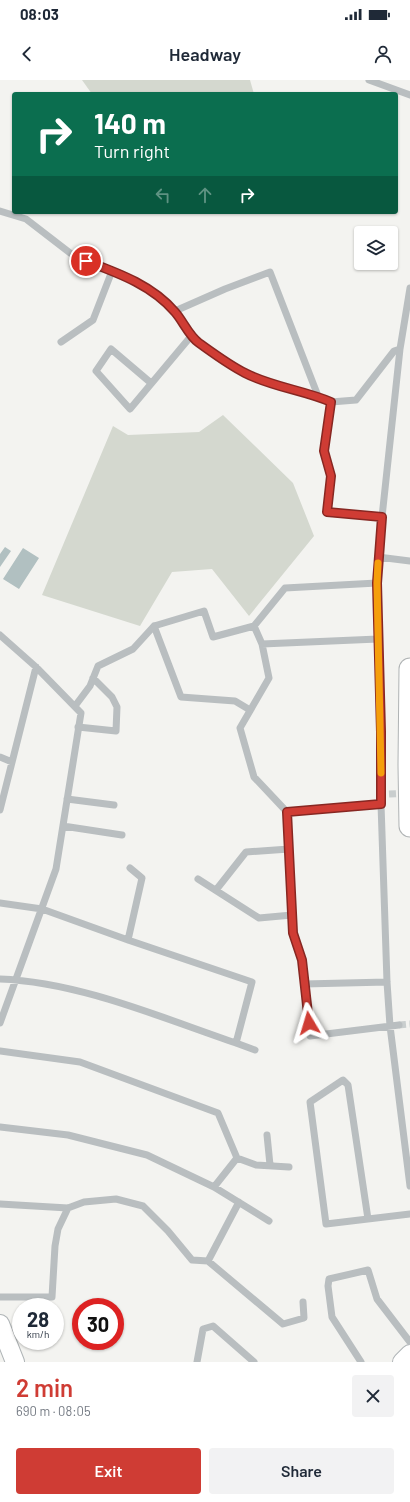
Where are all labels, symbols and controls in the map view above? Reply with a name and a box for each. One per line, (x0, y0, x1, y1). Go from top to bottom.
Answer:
text: 08:03 (20, 5, 59, 23)
icon: back (16, 43, 38, 65)
text: Headway (169, 43, 241, 65)
icon: person (372, 43, 394, 65)
text: 140 m (94, 106, 166, 140)
icon: right (28, 108, 80, 160)
text: Turn right (94, 140, 170, 162)
icon: left (152, 184, 174, 206)
icon: ahead (194, 184, 216, 206)
icon: right (236, 184, 258, 206)
map controls (354, 226, 398, 270)
button: layers (354, 226, 398, 270)
pin (69, 244, 103, 278)
icon: arrive (75, 250, 97, 272)
position arrow (288, 1002, 330, 1044)
speed limit sign: 30 (72, 1298, 124, 1350)
text: 28 (27, 1307, 49, 1331)
text: km/h (27, 1328, 49, 1340)
text: 2 min (16, 1373, 73, 1402)
button: close (352, 1375, 394, 1417)
text: 690 m · 08:05 (16, 1403, 91, 1419)
button: Exit (16, 1448, 201, 1494)
button: Share (209, 1448, 394, 1494)

